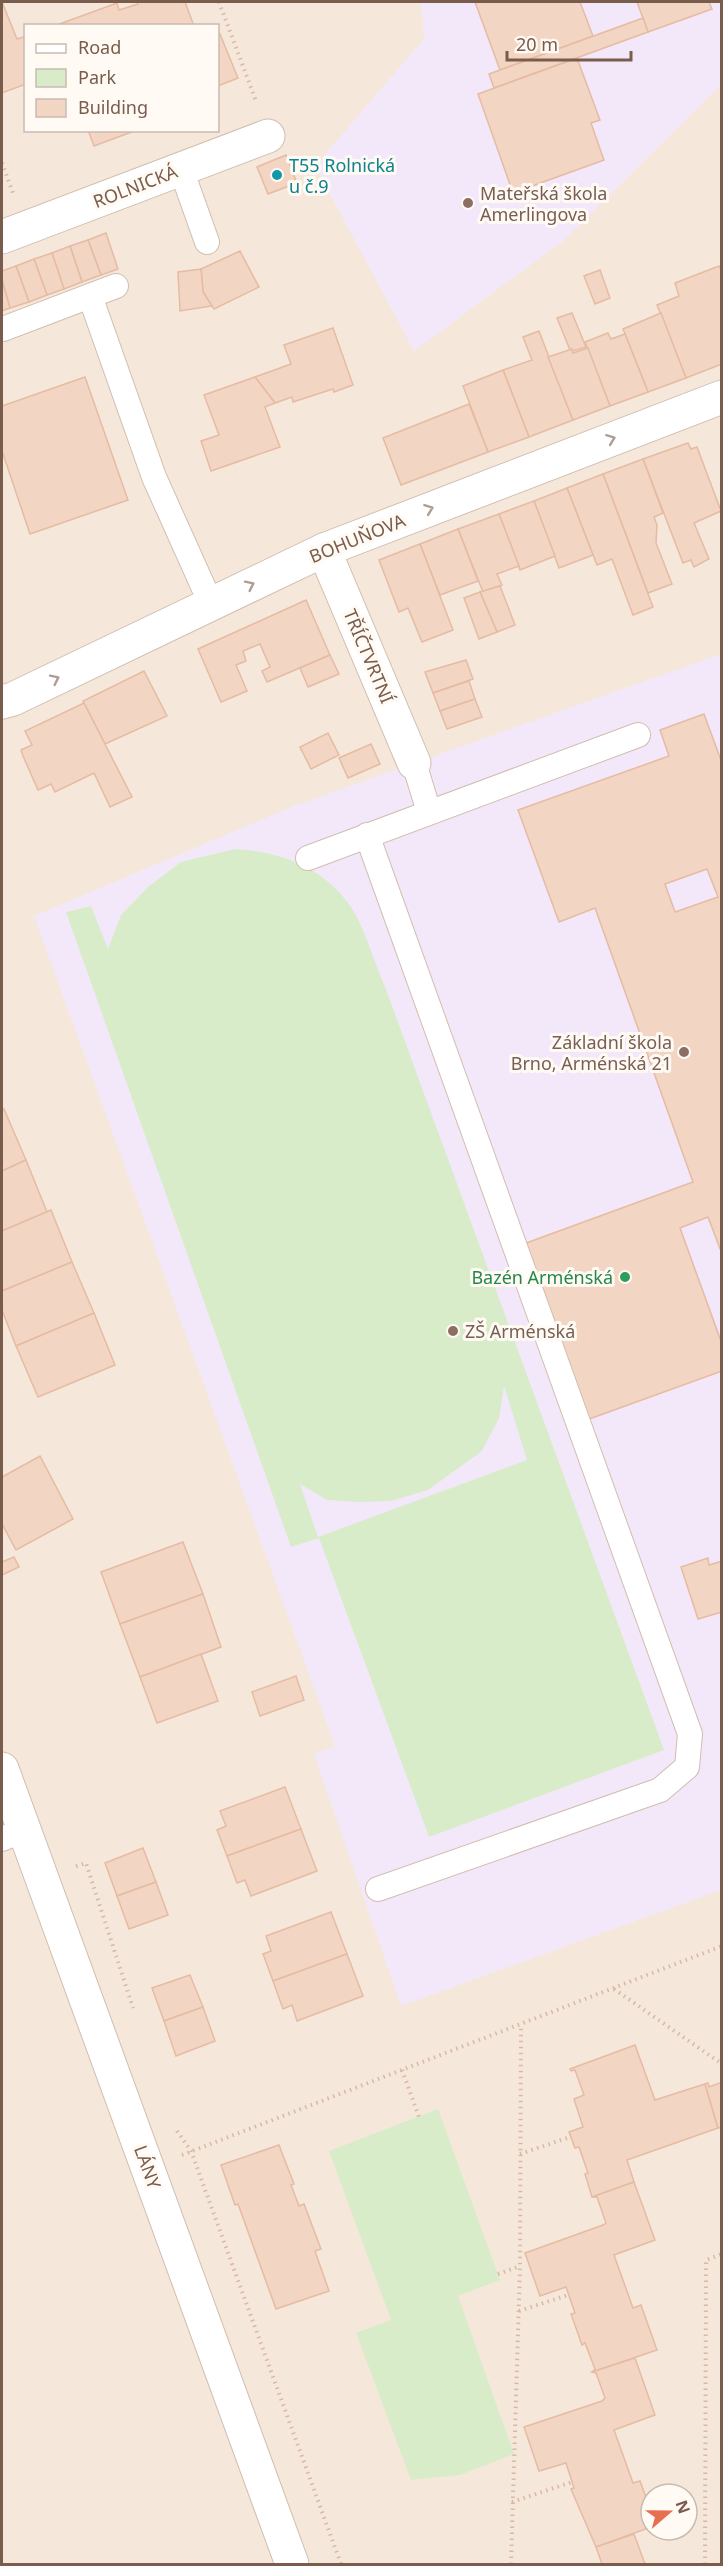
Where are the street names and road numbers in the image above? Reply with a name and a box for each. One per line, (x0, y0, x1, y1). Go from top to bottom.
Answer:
street label: ROLNICKÁ (89, 159, 181, 213)
street label: BOHUŇOVA (305, 508, 409, 568)
street label: TŘÍČTVRTNÍ (338, 605, 400, 707)
street label: LÁNY (129, 2142, 167, 2193)

